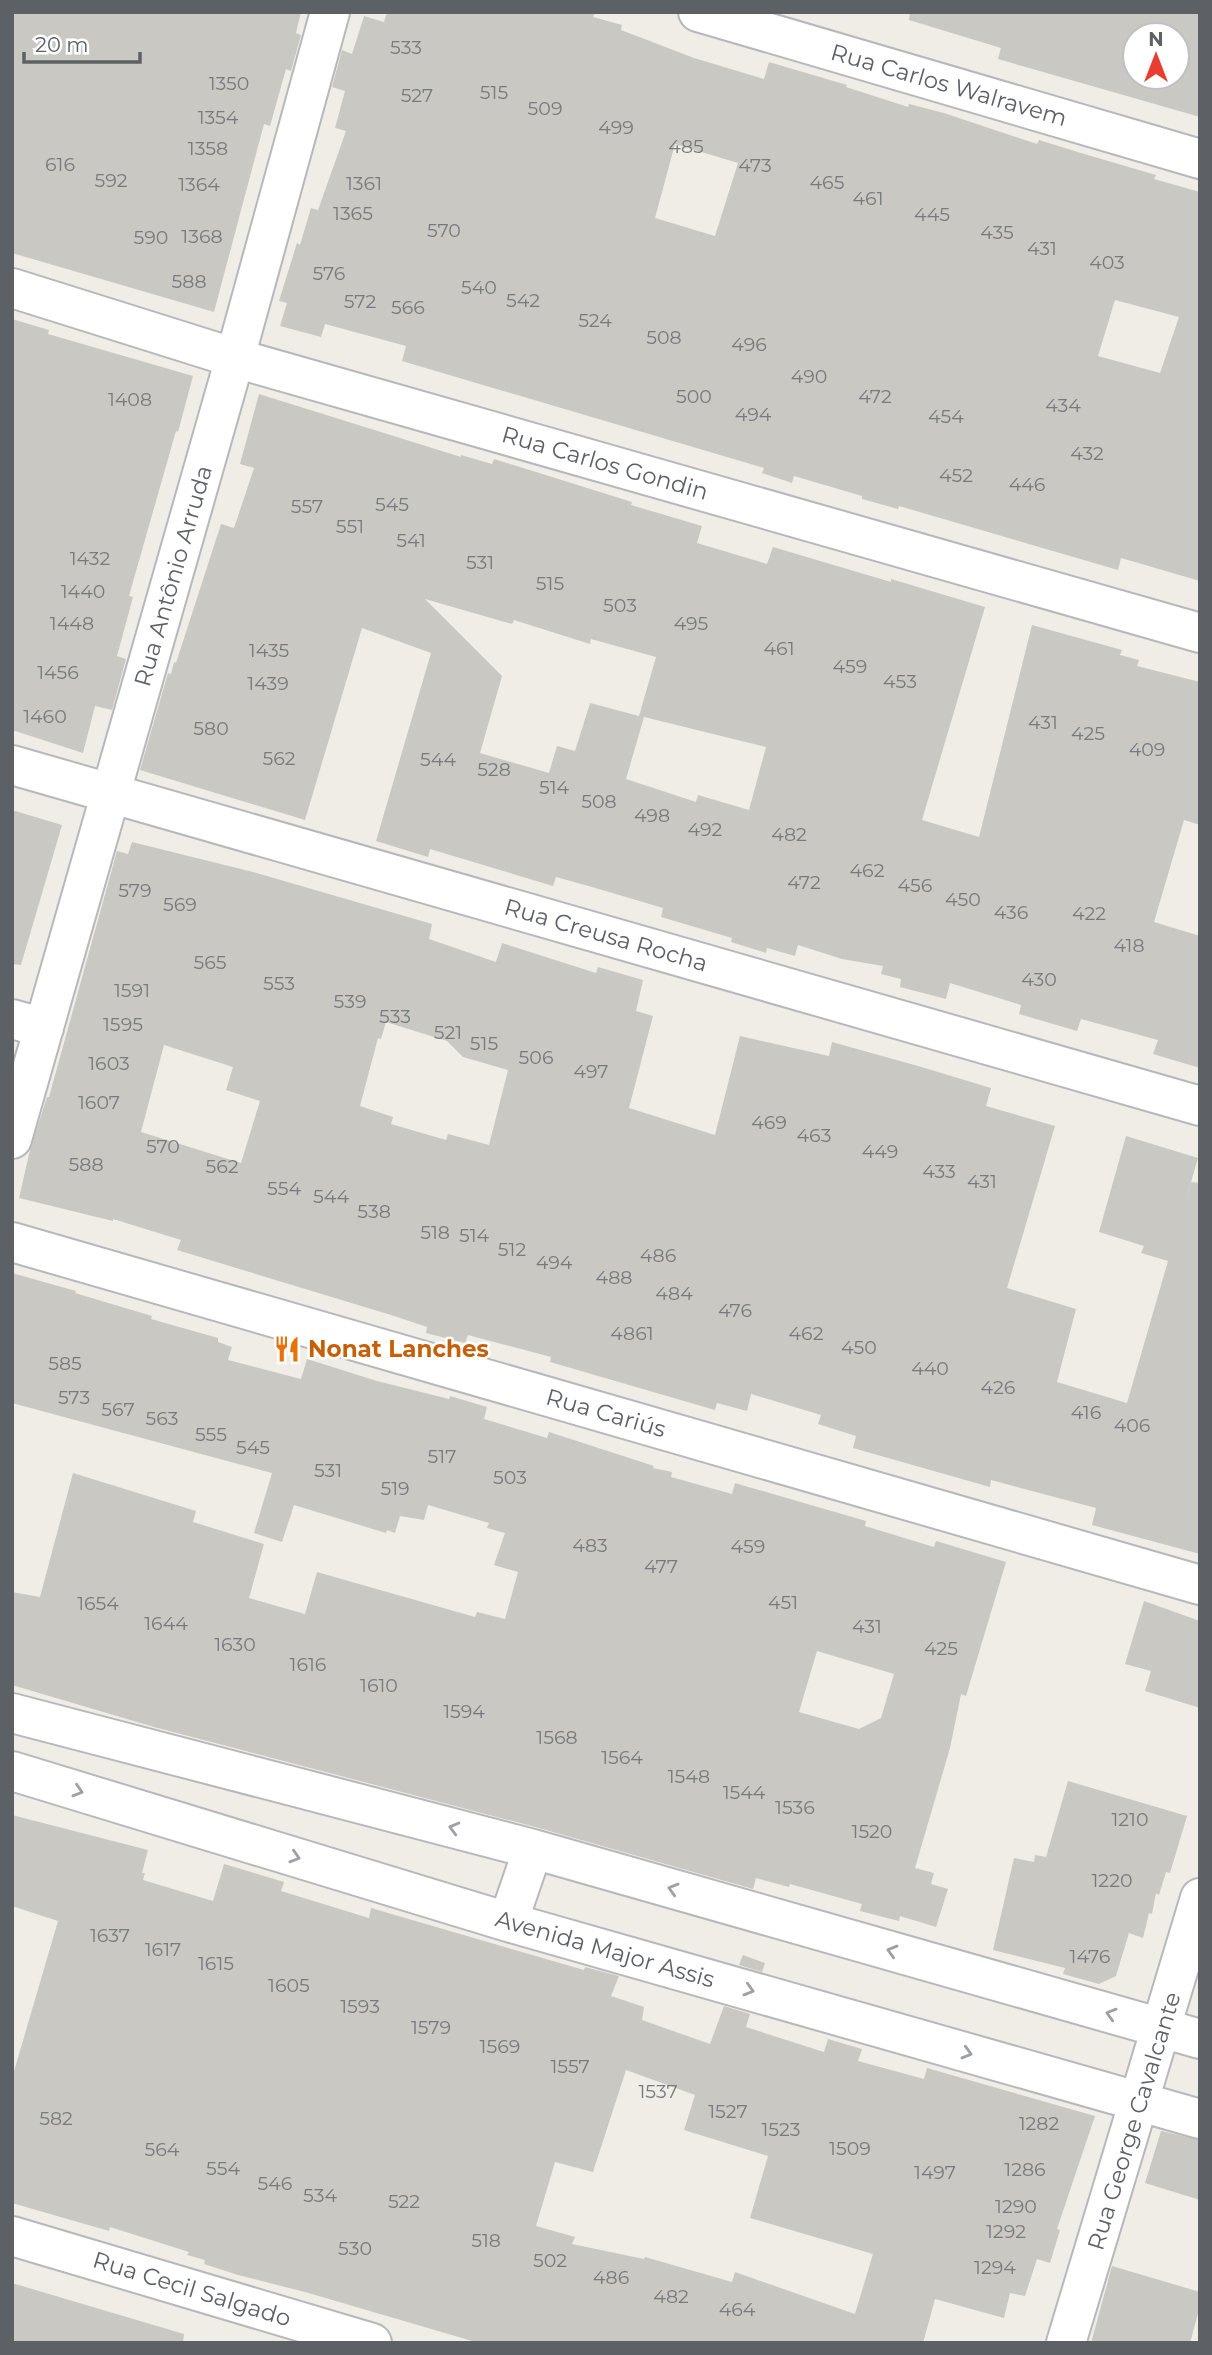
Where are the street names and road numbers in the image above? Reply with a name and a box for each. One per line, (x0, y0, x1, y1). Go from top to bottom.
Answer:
street label: Rua Carlos Walravem (828, 38, 1070, 132)
street label: Rua Carlos Gondin (499, 420, 711, 506)
street label: Rua Antônio Arruda (128, 462, 218, 690)
street label: Rua Creusa Rocha (501, 893, 711, 977)
street label: Rua Cariús (543, 1383, 669, 1443)
street label: Avenida Major Assis (492, 1904, 718, 1994)
street label: Rua George Cavalcante (1081, 1989, 1187, 2253)
street label: Rua Cecil Salgado (90, 2246, 294, 2332)

